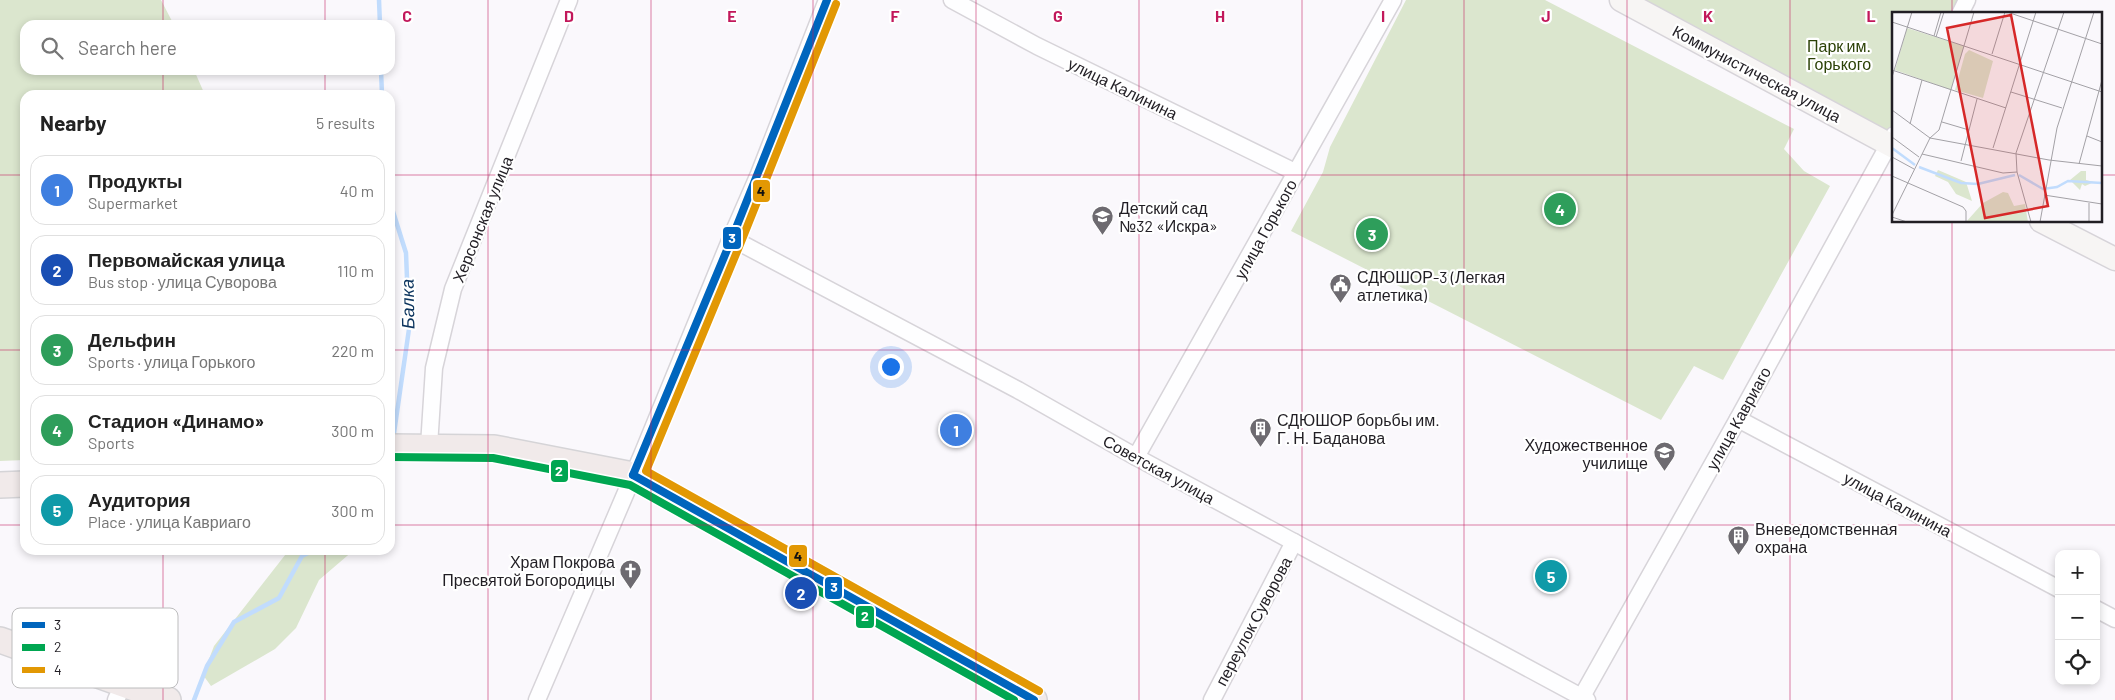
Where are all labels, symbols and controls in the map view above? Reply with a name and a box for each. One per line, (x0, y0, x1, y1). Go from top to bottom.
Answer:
text: C (402, 6, 412, 25)
text: D (564, 6, 574, 25)
text: E (727, 6, 737, 25)
text: F (891, 6, 900, 25)
text: G (1053, 6, 1063, 25)
text: H (1215, 6, 1225, 25)
text: I (1381, 6, 1385, 25)
text: J (1541, 6, 1551, 25)
text: K (1703, 6, 1713, 25)
text: L (1866, 6, 1876, 25)
inset map (1892, 12, 2102, 222)
search box (20, 20, 395, 75)
street label: Коммунистическая улица (1670, 21, 1844, 126)
icon: search (38, 34, 66, 62)
text: Search here (78, 36, 177, 59)
park label: Парк им. Горького (1807, 36, 1871, 73)
street label: улица Калинина (1065, 53, 1181, 123)
text: Nearby (40, 110, 106, 135)
text: 5 results (316, 113, 375, 132)
street label: Херсонская улица (448, 153, 516, 285)
text: Продукты (88, 169, 183, 192)
street label: улица Горького (1230, 176, 1300, 282)
line badge: 4 (752, 179, 771, 203)
text: 1 (54, 181, 60, 200)
text: 40 m (340, 181, 374, 200)
text: 4 (757, 182, 765, 199)
pin: 4 (1544, 190, 1576, 228)
text: Supermarket (88, 193, 178, 212)
place label: Детский сад №32 «Искра» (1119, 198, 1218, 235)
school or university icon: Детский сад №32 «Искра» (1091, 204, 1115, 235)
pin: 3 (1356, 215, 1388, 253)
line badge: 3 (722, 226, 742, 250)
text: 3 (728, 229, 736, 246)
text: Первомайская улица (88, 248, 285, 271)
text: 2 (53, 261, 61, 280)
text: 110 m (337, 261, 374, 280)
place label: СДЮШОР-3 (Легкая атлетика) (1357, 267, 1505, 304)
text: Bus stop · улица Суворова (88, 272, 277, 291)
public building icon: СДЮШОР-3 (Легкая атлетика) (1329, 273, 1353, 304)
water label: Балка (396, 279, 418, 329)
text: Дельфин (88, 328, 176, 351)
text: 3 (53, 341, 61, 360)
text: 220 m (331, 341, 374, 360)
text: Sports · улица Горького (88, 352, 255, 371)
your location (878, 354, 904, 380)
street label: улица Кавриаго (1702, 363, 1774, 473)
text: Стадион «Динамо» (88, 409, 264, 432)
place label: СДЮШОР борьбы им. Г. Н. Баданова (1277, 410, 1440, 447)
pin: 1 (940, 411, 972, 449)
building icon: СДЮШОР борьбы им. Г. Н. Баданова (1249, 416, 1273, 447)
text: 4 (52, 421, 62, 440)
text: 300 m (331, 421, 374, 440)
street label: Советская улица (1100, 431, 1218, 508)
text: Sports (88, 433, 134, 452)
place label: Художественное училище (1525, 435, 1648, 472)
school or university icon: Художественное училище (1652, 441, 1676, 472)
line badge: 2 (550, 459, 569, 483)
text: 2 (555, 462, 563, 479)
street label: улица Калинина (1841, 468, 1955, 540)
text: Аудитория (88, 488, 191, 511)
text: 5 (53, 501, 61, 520)
text: 300 m (331, 501, 374, 520)
text: Place · улица Кавриаго (88, 512, 251, 531)
place label: Вневедомственная охрана (1755, 519, 1897, 556)
building icon: Вневедомственная охрана (1727, 525, 1751, 556)
line badge: 4 (788, 544, 808, 568)
text: 4 (794, 547, 802, 564)
map controls (2055, 550, 2100, 685)
button: + (2055, 550, 2100, 595)
place label: Храм Покрова Пресвятой Богородицы (442, 552, 615, 589)
street label: переулок Суворова (1211, 553, 1295, 689)
pin: 5 (1535, 557, 1567, 595)
church icon: Храм Покрова Пресвятой Богородицы (619, 558, 643, 589)
pin: 2 (785, 574, 817, 612)
line badge: 3 (824, 576, 843, 600)
text: 3 (830, 578, 838, 595)
button: − (2055, 595, 2100, 640)
line badge: 2 (855, 605, 875, 629)
text: 2 (861, 607, 869, 624)
legend (12, 608, 178, 688)
text: 3 (54, 616, 61, 633)
text: 2 (54, 638, 62, 655)
button: locate (2055, 640, 2100, 685)
text: 4 (54, 661, 62, 678)

